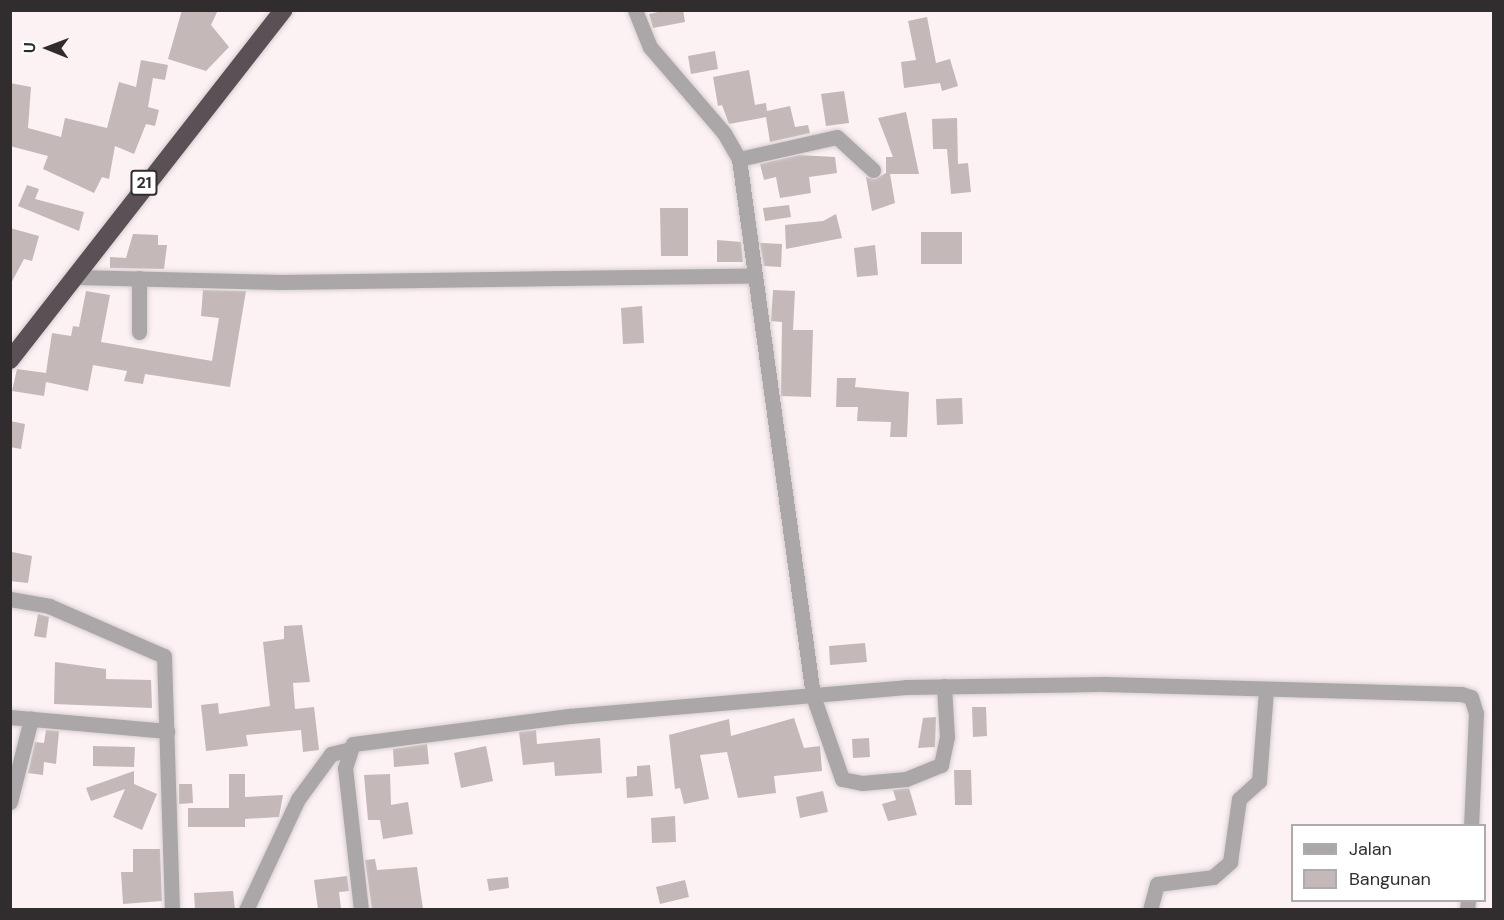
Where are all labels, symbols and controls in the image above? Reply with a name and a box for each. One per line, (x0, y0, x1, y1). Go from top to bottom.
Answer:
north arrow (18, 18, 78, 78)
text: U (19, 42, 40, 53)
road number: 21 (129, 170, 159, 196)
legend (1291, 824, 1486, 902)
text: Jalan (1349, 837, 1392, 861)
text: Bangunan (1349, 867, 1431, 891)

